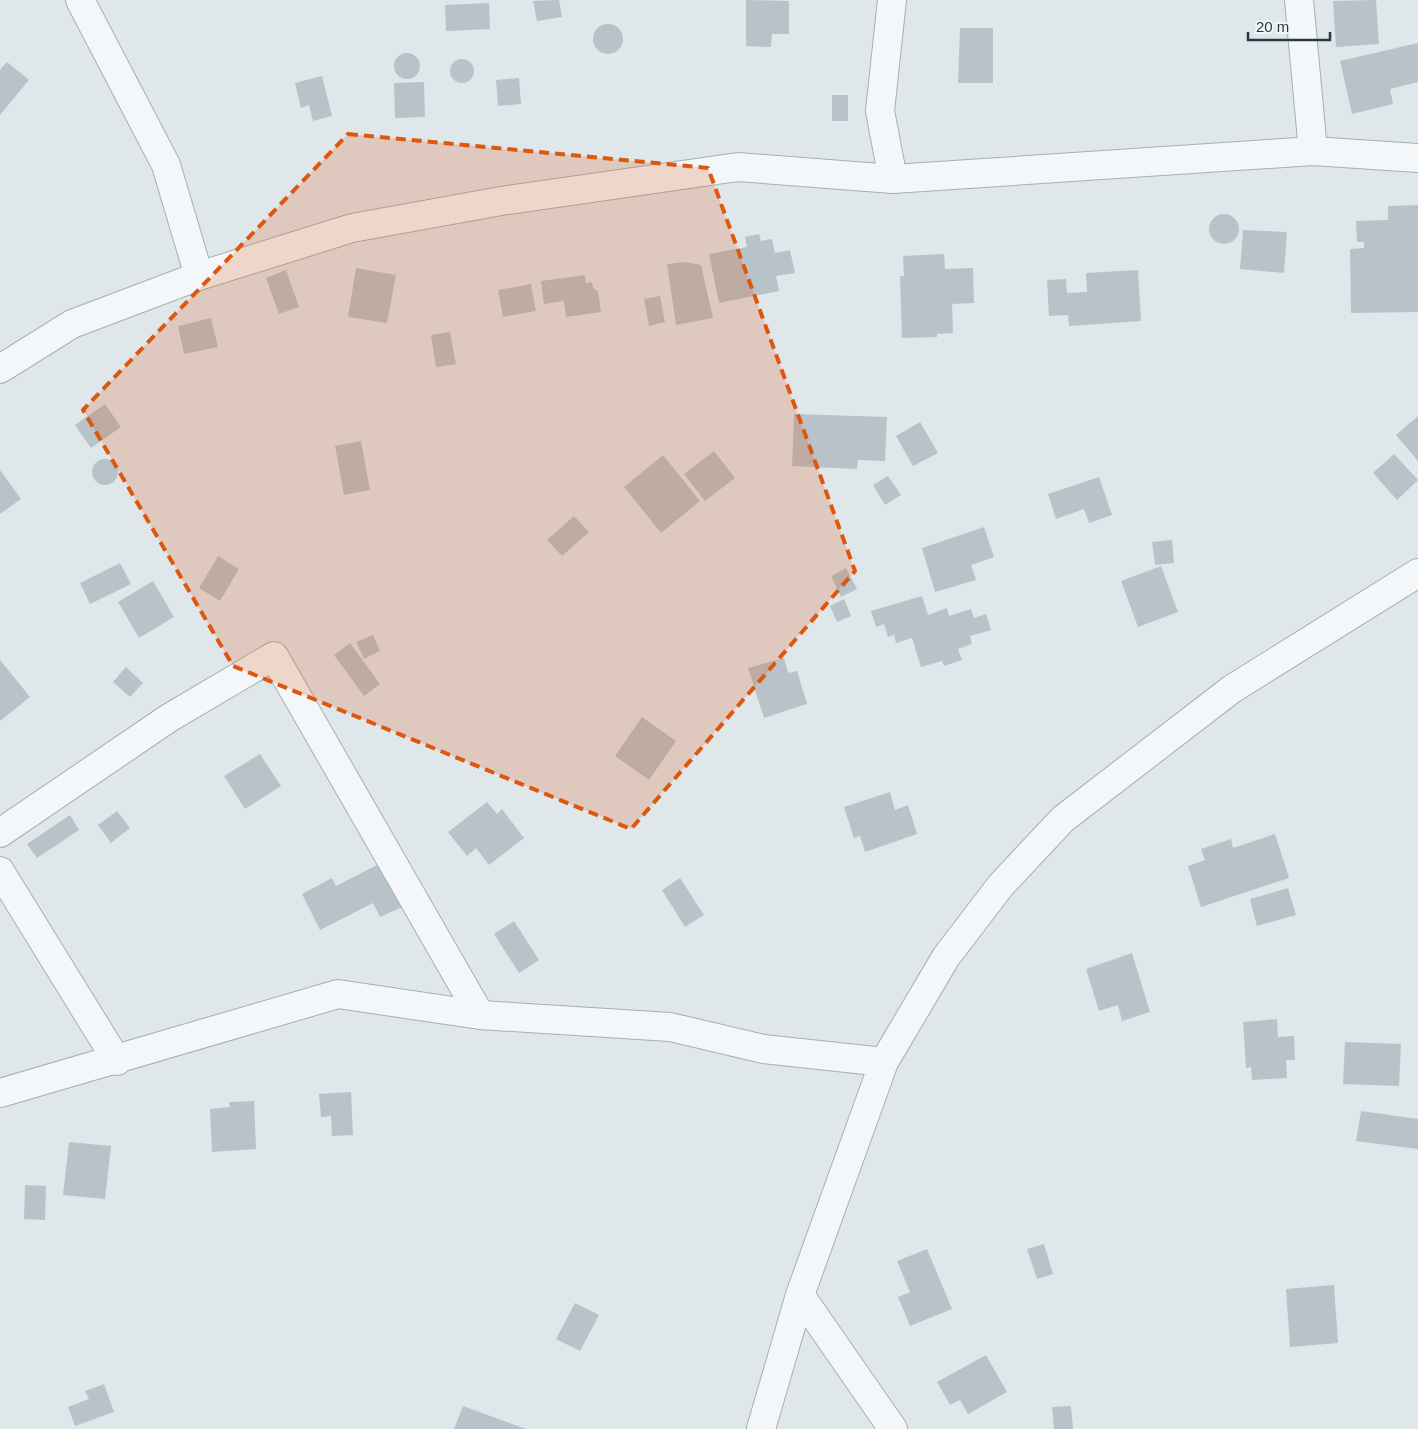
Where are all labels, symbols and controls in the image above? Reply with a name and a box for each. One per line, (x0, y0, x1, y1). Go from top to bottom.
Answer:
scale bar (1248, 10, 1330, 42)
text: 20 m (1256, 18, 1289, 35)

